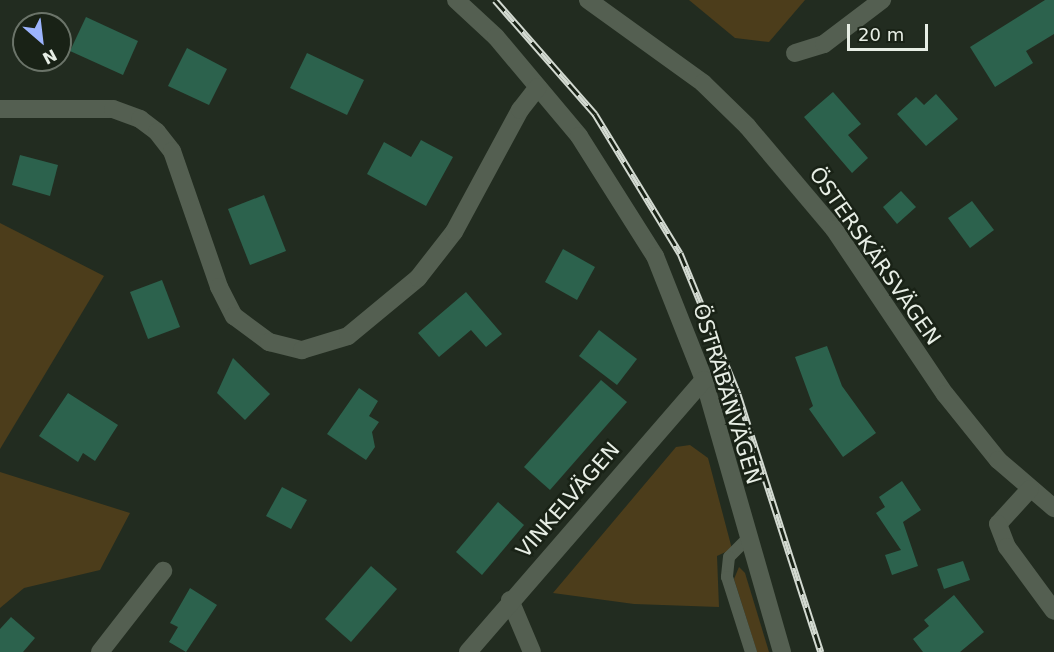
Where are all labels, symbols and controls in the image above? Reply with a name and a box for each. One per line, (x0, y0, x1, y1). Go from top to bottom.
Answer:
north arrow (12, 12, 72, 72)
scale bar (850, 12, 931, 50)
text: 20 m (858, 24, 904, 45)
text: N (39, 45, 60, 68)
street label: ÖSTERSKÄRSVÄGEN (804, 162, 946, 350)
street label: ÖSTRABANVÄGEN (688, 301, 766, 487)
street label: VINKELVÄGEN (511, 437, 625, 563)

